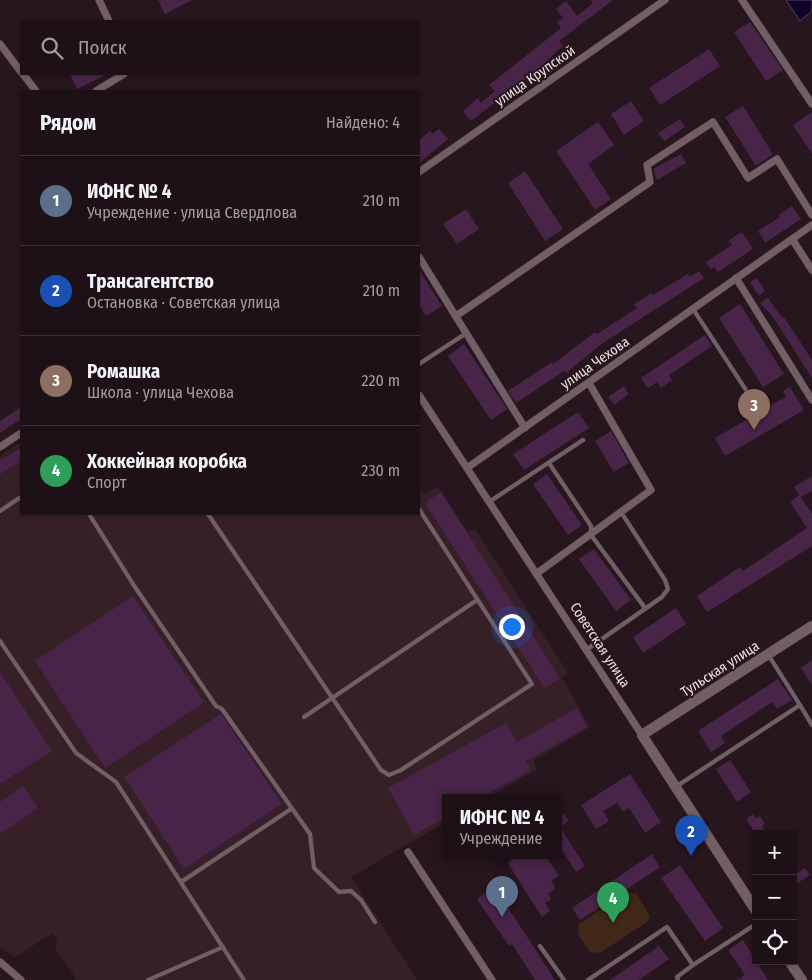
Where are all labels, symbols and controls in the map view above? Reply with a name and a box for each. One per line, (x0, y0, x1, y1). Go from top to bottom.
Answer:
search box (20, 20, 420, 75)
icon: search (38, 34, 66, 62)
text: Поиск (78, 36, 127, 59)
street label: улица Крупской (492, 42, 578, 110)
text: Рядом (40, 110, 96, 136)
text: Найдено: 4 (326, 113, 400, 132)
text: ИФНС № 4 (87, 180, 172, 203)
text: 1 (53, 191, 59, 210)
text: 210 m (363, 191, 400, 210)
text: Учреждение · улица Свердлова (87, 203, 297, 222)
text: Трансагентство (87, 270, 214, 293)
text: 2 (52, 281, 60, 300)
text: 210 m (363, 281, 400, 300)
text: Остановка · Советская улица (87, 293, 280, 312)
street label: улица Чехова (557, 333, 633, 393)
text: Ромашка (87, 360, 160, 383)
text: 3 (52, 371, 60, 390)
text: 220 m (361, 371, 400, 390)
text: Школа · улица Чехова (87, 383, 234, 402)
pin: 3 (738, 389, 770, 430)
text: Хоккейная коробка (87, 450, 247, 473)
text: 4 (52, 461, 60, 480)
text: 230 m (361, 461, 400, 480)
text: Спорт (87, 473, 126, 492)
street label: Советская улица (566, 599, 634, 691)
your location (499, 614, 525, 640)
street label: Тульская улица (678, 637, 763, 701)
popup (442, 794, 562, 859)
text: ИФНС № 4 (460, 806, 544, 829)
pin: 2 (675, 815, 707, 856)
text: Учреждение (460, 829, 542, 848)
map controls (752, 830, 797, 965)
button: + (752, 830, 797, 875)
button: − (752, 875, 797, 920)
pin: 1 (486, 876, 518, 917)
pin: 4 (597, 882, 629, 923)
button: locate (752, 920, 797, 965)

